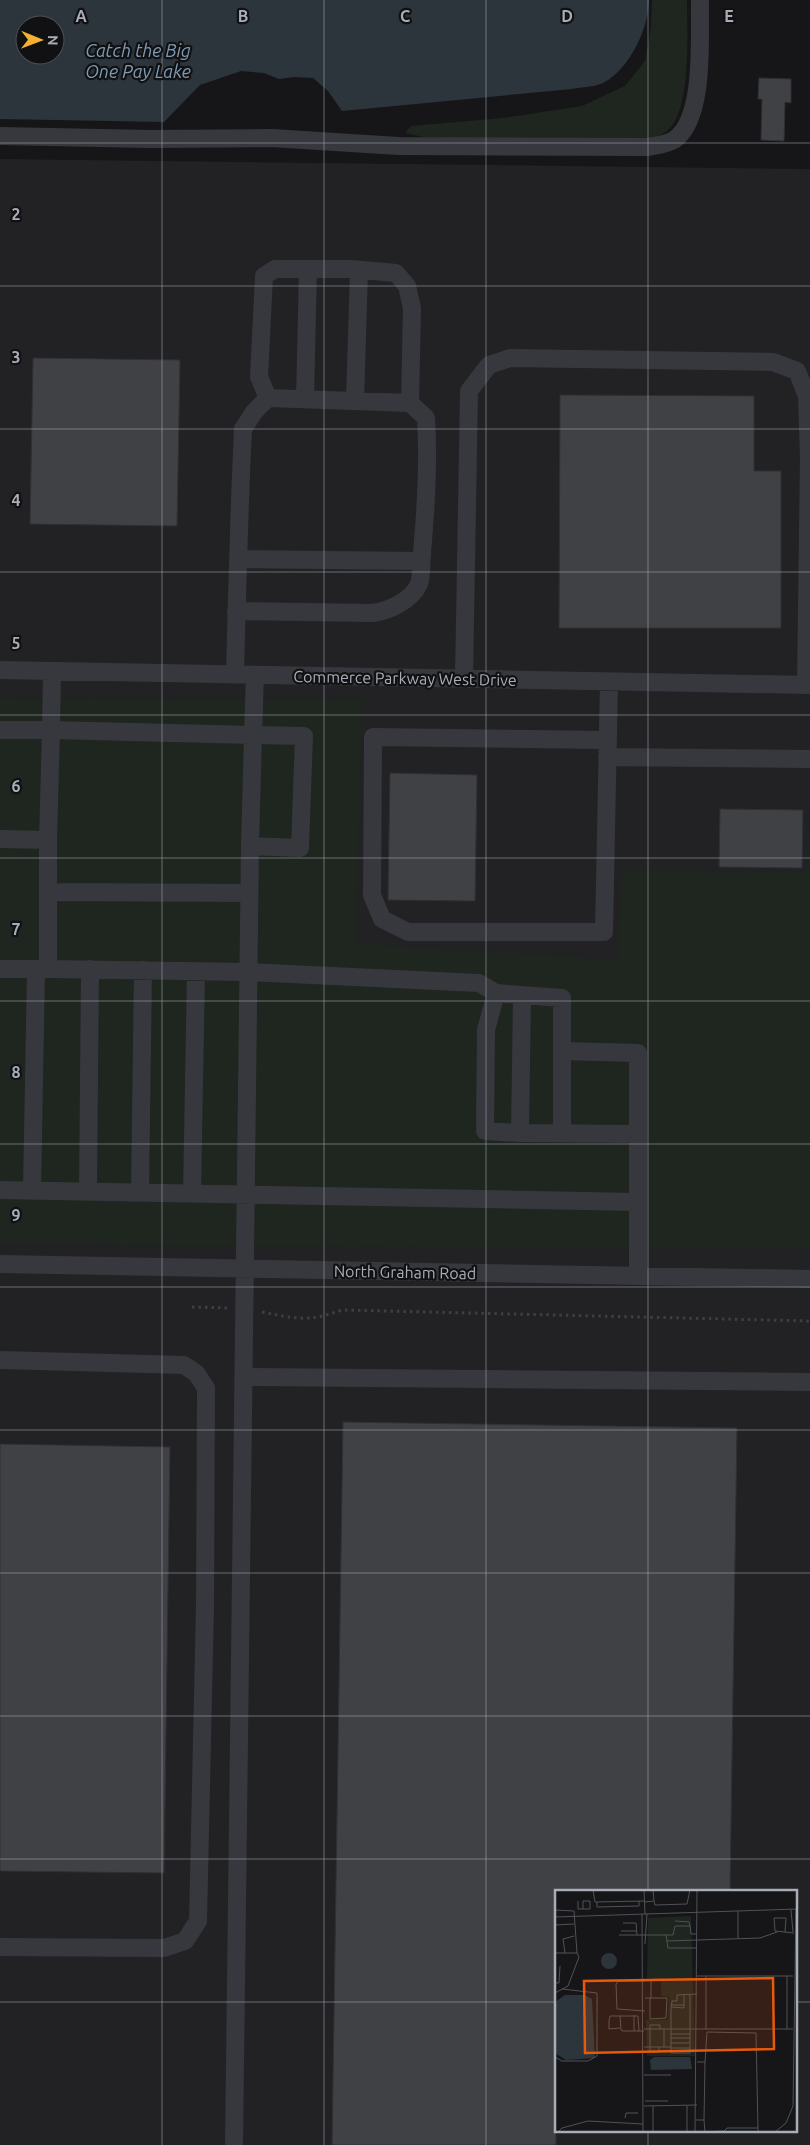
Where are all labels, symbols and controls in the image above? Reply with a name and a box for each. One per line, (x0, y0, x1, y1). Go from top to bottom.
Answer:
text: A (75, 7, 87, 25)
text: B (238, 7, 248, 25)
text: C (400, 7, 410, 25)
text: D (561, 7, 573, 25)
text: E (724, 7, 734, 25)
north arrow (15, 15, 65, 65)
text: N (45, 35, 61, 46)
water label: Catch the Big One Pay Lake (85, 40, 191, 81)
text: 2 (11, 205, 21, 223)
text: 3 (11, 348, 21, 366)
text: 4 (11, 491, 21, 509)
text: 5 (11, 634, 21, 652)
street label: Commerce Parkway West Drive (293, 667, 517, 689)
text: 6 (11, 777, 21, 795)
text: 7 (11, 920, 21, 938)
text: 8 (11, 1063, 21, 1081)
text: 9 (11, 1206, 21, 1224)
street label: North Graham Road (334, 1262, 476, 1282)
inset map (555, 1890, 798, 2132)

